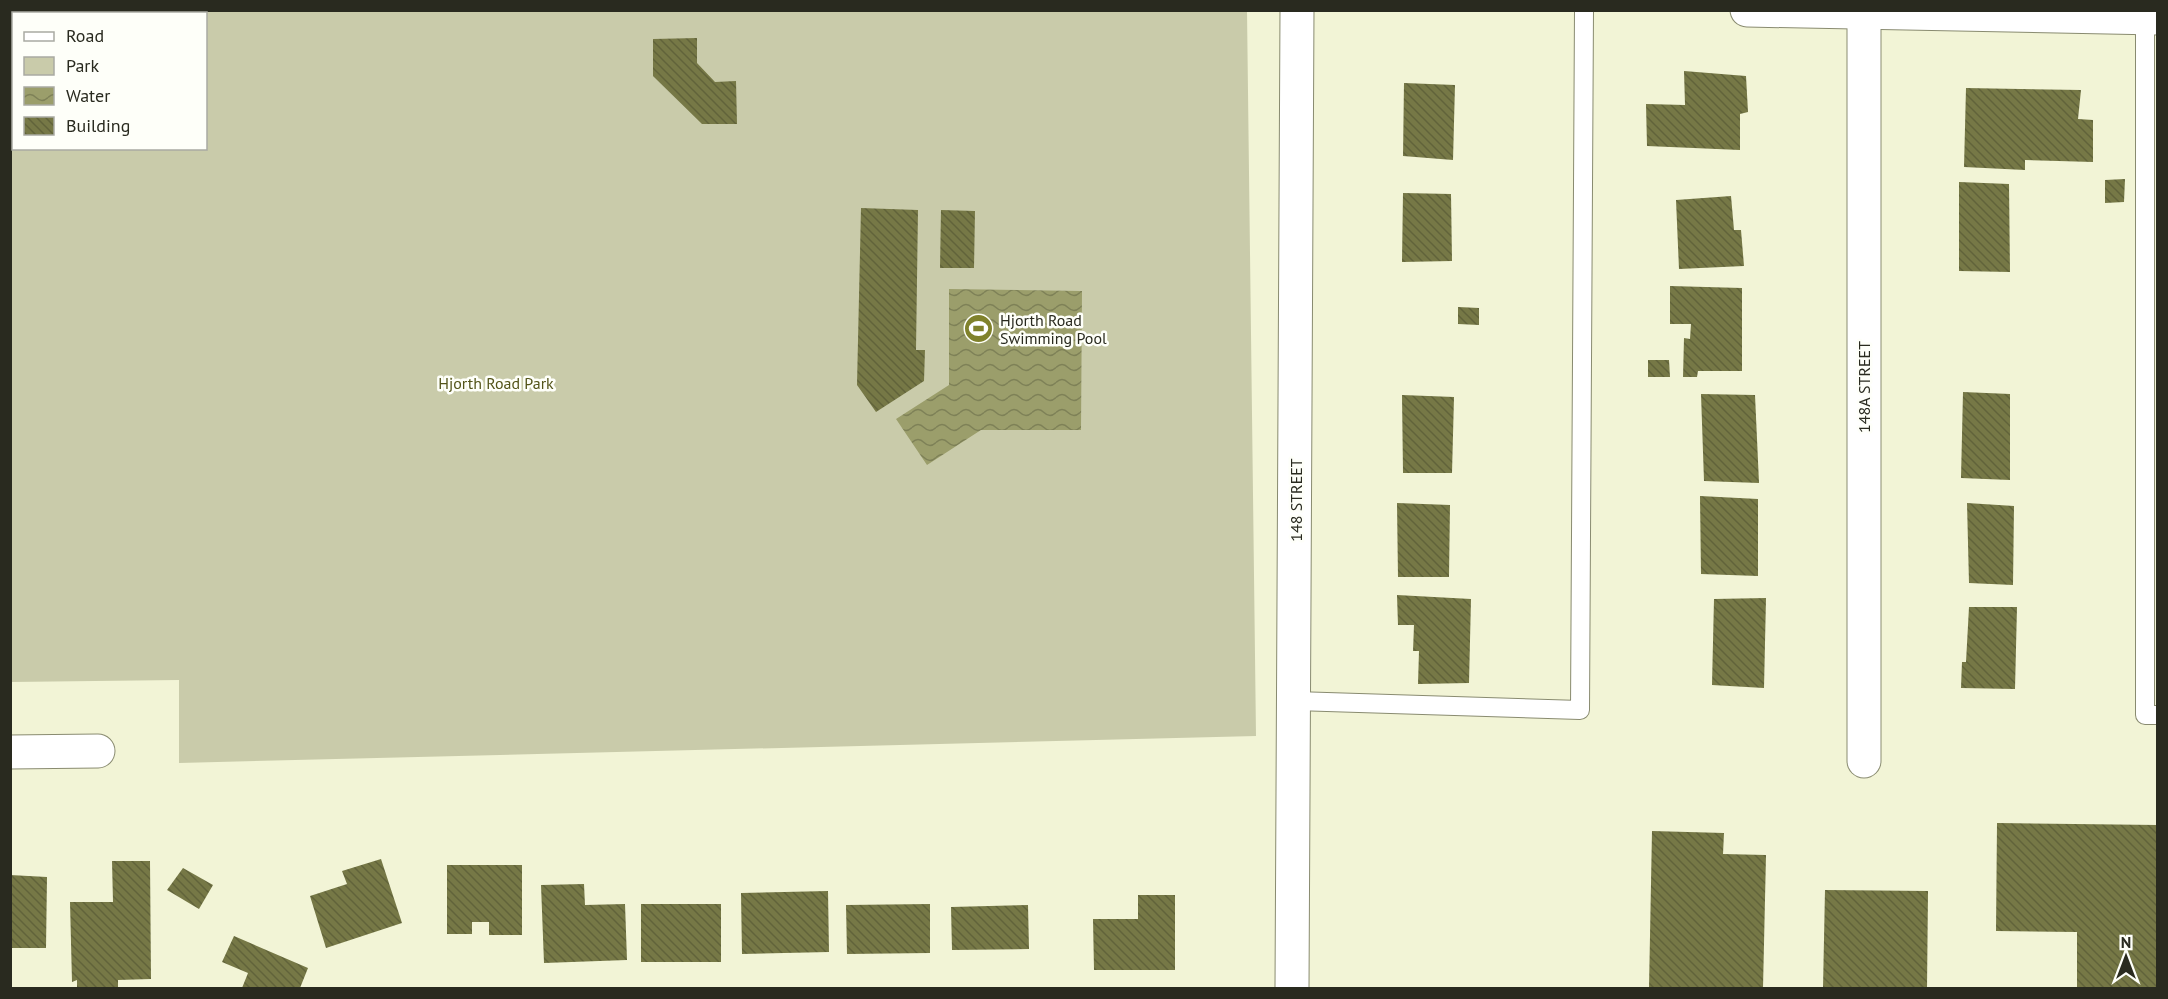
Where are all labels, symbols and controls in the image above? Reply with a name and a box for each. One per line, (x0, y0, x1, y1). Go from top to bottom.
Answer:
legend (12, 12, 207, 150)
text: Road (66, 24, 104, 47)
text: Park (66, 54, 99, 77)
text: Water (66, 84, 110, 107)
text: Building (66, 114, 130, 137)
place label: Hjorth Road Swimming Pool (1000, 310, 1107, 348)
sports icon: Hjorth Road Swimming Pool (963, 313, 995, 345)
street label: 148A STREET (1854, 341, 1874, 433)
park label: Hjorth Road Park (438, 373, 554, 393)
street label: 148 STREET (1286, 458, 1306, 542)
north arrow (2096, 927, 2156, 987)
text: N (2121, 932, 2131, 952)

